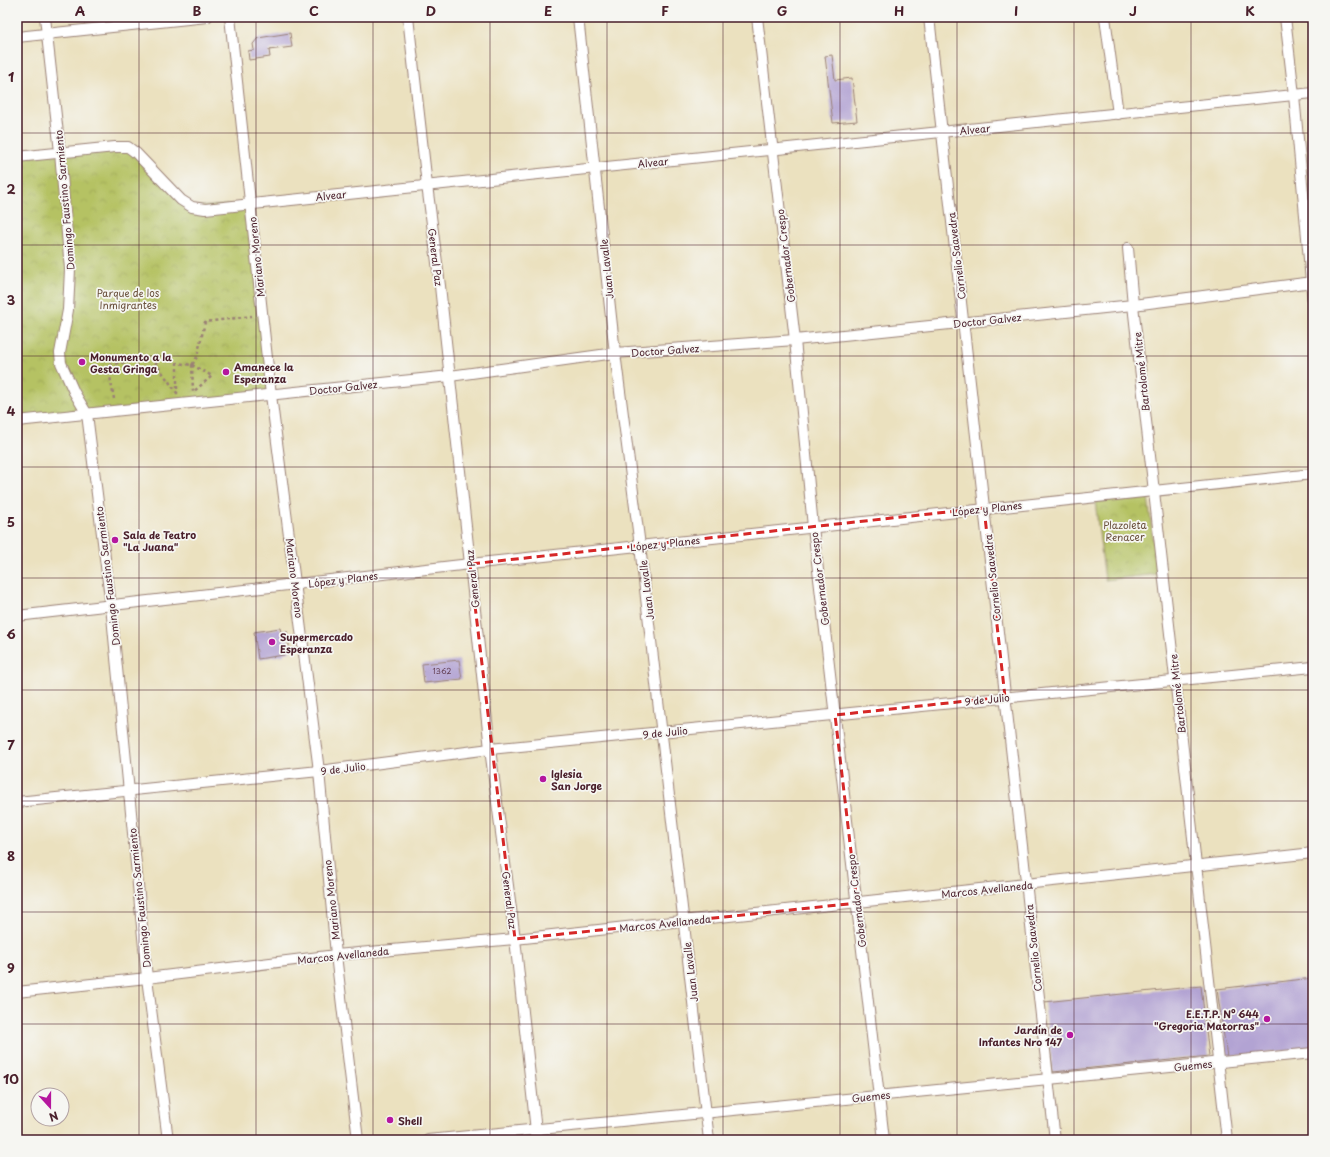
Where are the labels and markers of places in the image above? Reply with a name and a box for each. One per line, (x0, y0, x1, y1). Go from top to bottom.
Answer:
place label: Monumento a la Gesta Gringa (90, 349, 172, 376)
marker: Monumento a la Gesta Gringa (77, 357, 87, 367)
place label: Amanece la Esperanza (234, 359, 294, 386)
marker: Amanece la Esperanza (221, 367, 231, 377)
place label: Sala de Teatro "La Juana" (123, 527, 196, 554)
marker: Sala de Teatro "La Juana" (110, 535, 120, 545)
place label: Supermercado Esperanza (280, 629, 353, 656)
marker: Supermercado Esperanza (267, 637, 277, 647)
place label: Iglesia San Jorge (551, 766, 603, 793)
marker: Iglesia San Jorge (538, 774, 548, 784)
place label: E.E.T.P. N° 644 "Gregoria Matorras" (1154, 1006, 1259, 1033)
marker: E.E.T.P. N° 644 "Gregoria Matorras" (1262, 1014, 1272, 1024)
place label: Jardín de Infantes Nro 147 (979, 1022, 1063, 1049)
marker: Jardín de Infantes Nro 147 (1065, 1030, 1075, 1040)
place label: Shell (398, 1113, 422, 1128)
marker: Shell (385, 1115, 395, 1125)

